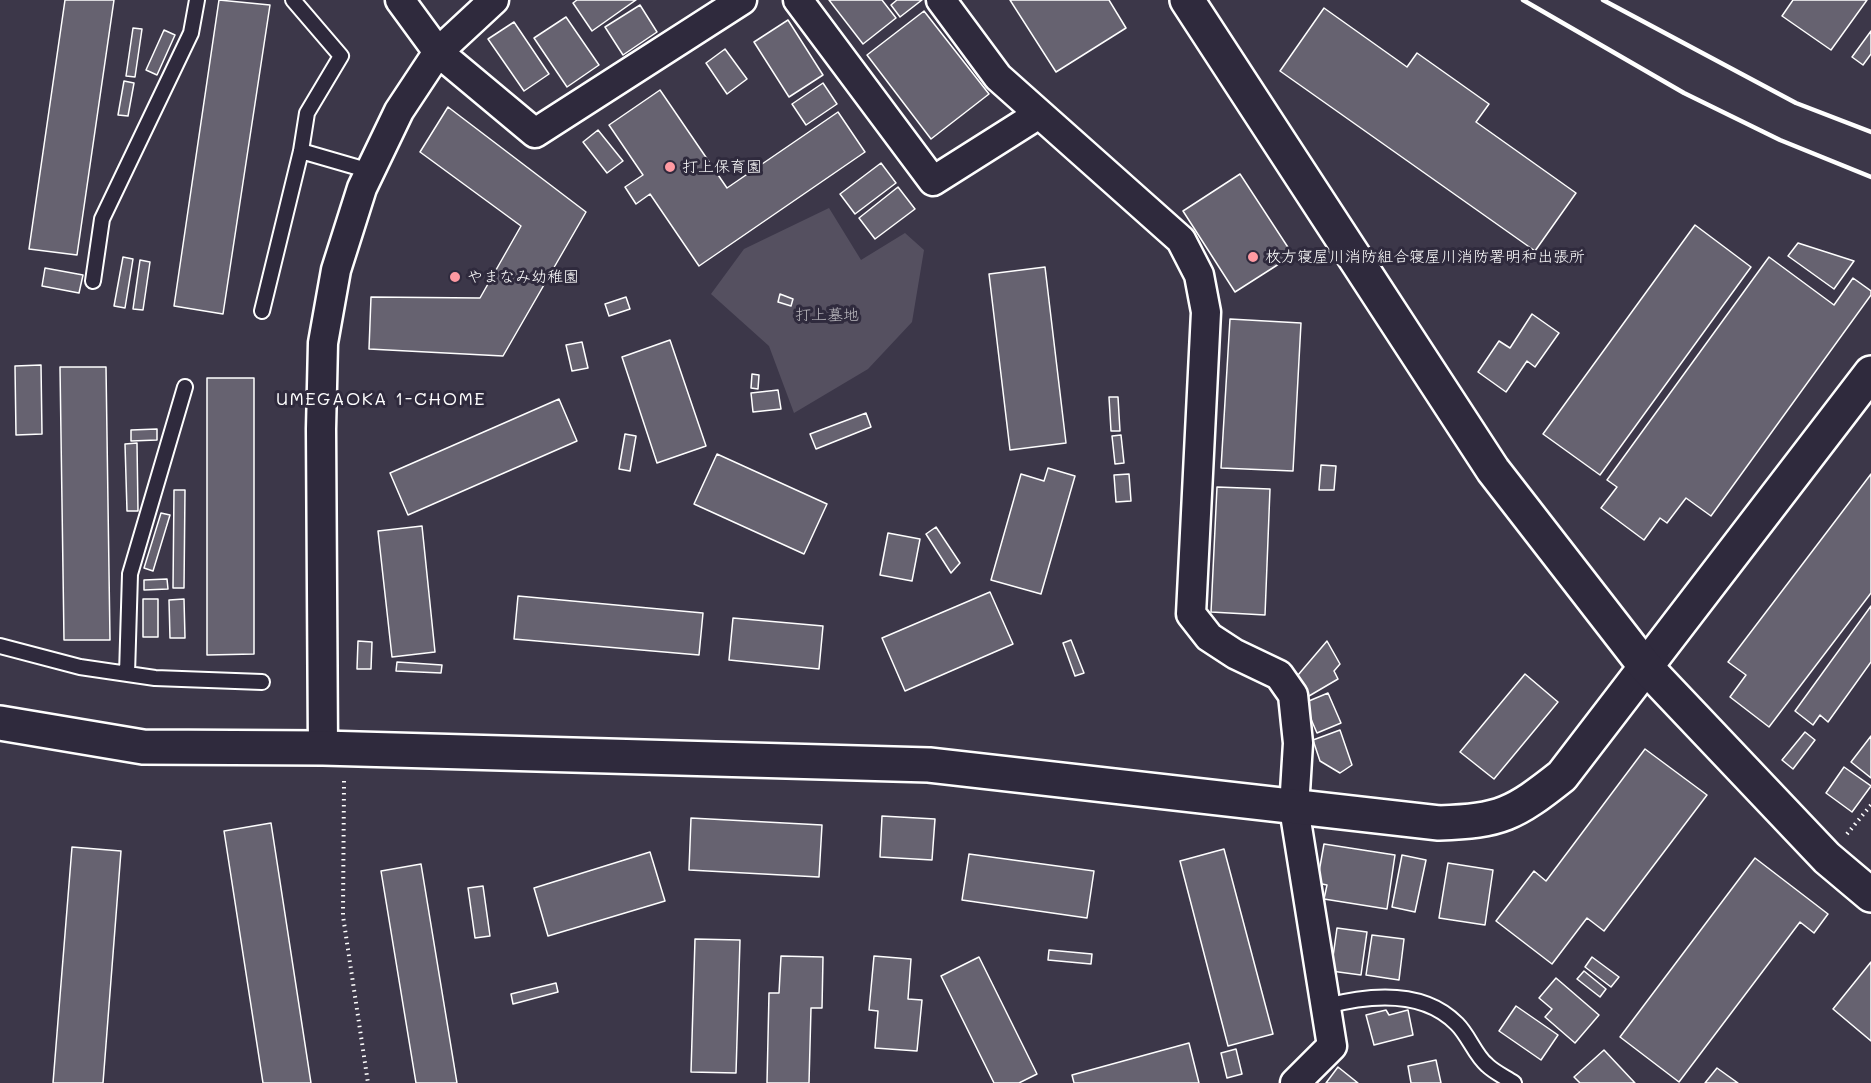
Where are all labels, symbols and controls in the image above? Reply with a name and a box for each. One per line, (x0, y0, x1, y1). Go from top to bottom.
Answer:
place label: 打上保育園 (682, 157, 762, 177)
marker: 打上保育園 (663, 160, 677, 174)
place label: 枚方寝屋川消防組合寝屋川消防署明和出張所 (1265, 247, 1585, 267)
marker: 枚方寝屋川消防組合寝屋川消防署明和出張所 (1246, 250, 1260, 264)
place label: やまなみ幼稚園 (467, 267, 579, 287)
marker: やまなみ幼稚園 (448, 270, 462, 284)
park label: 打上墓地 (795, 305, 859, 325)
district label: UMEGAOKA 1-CHOME (276, 388, 486, 410)

